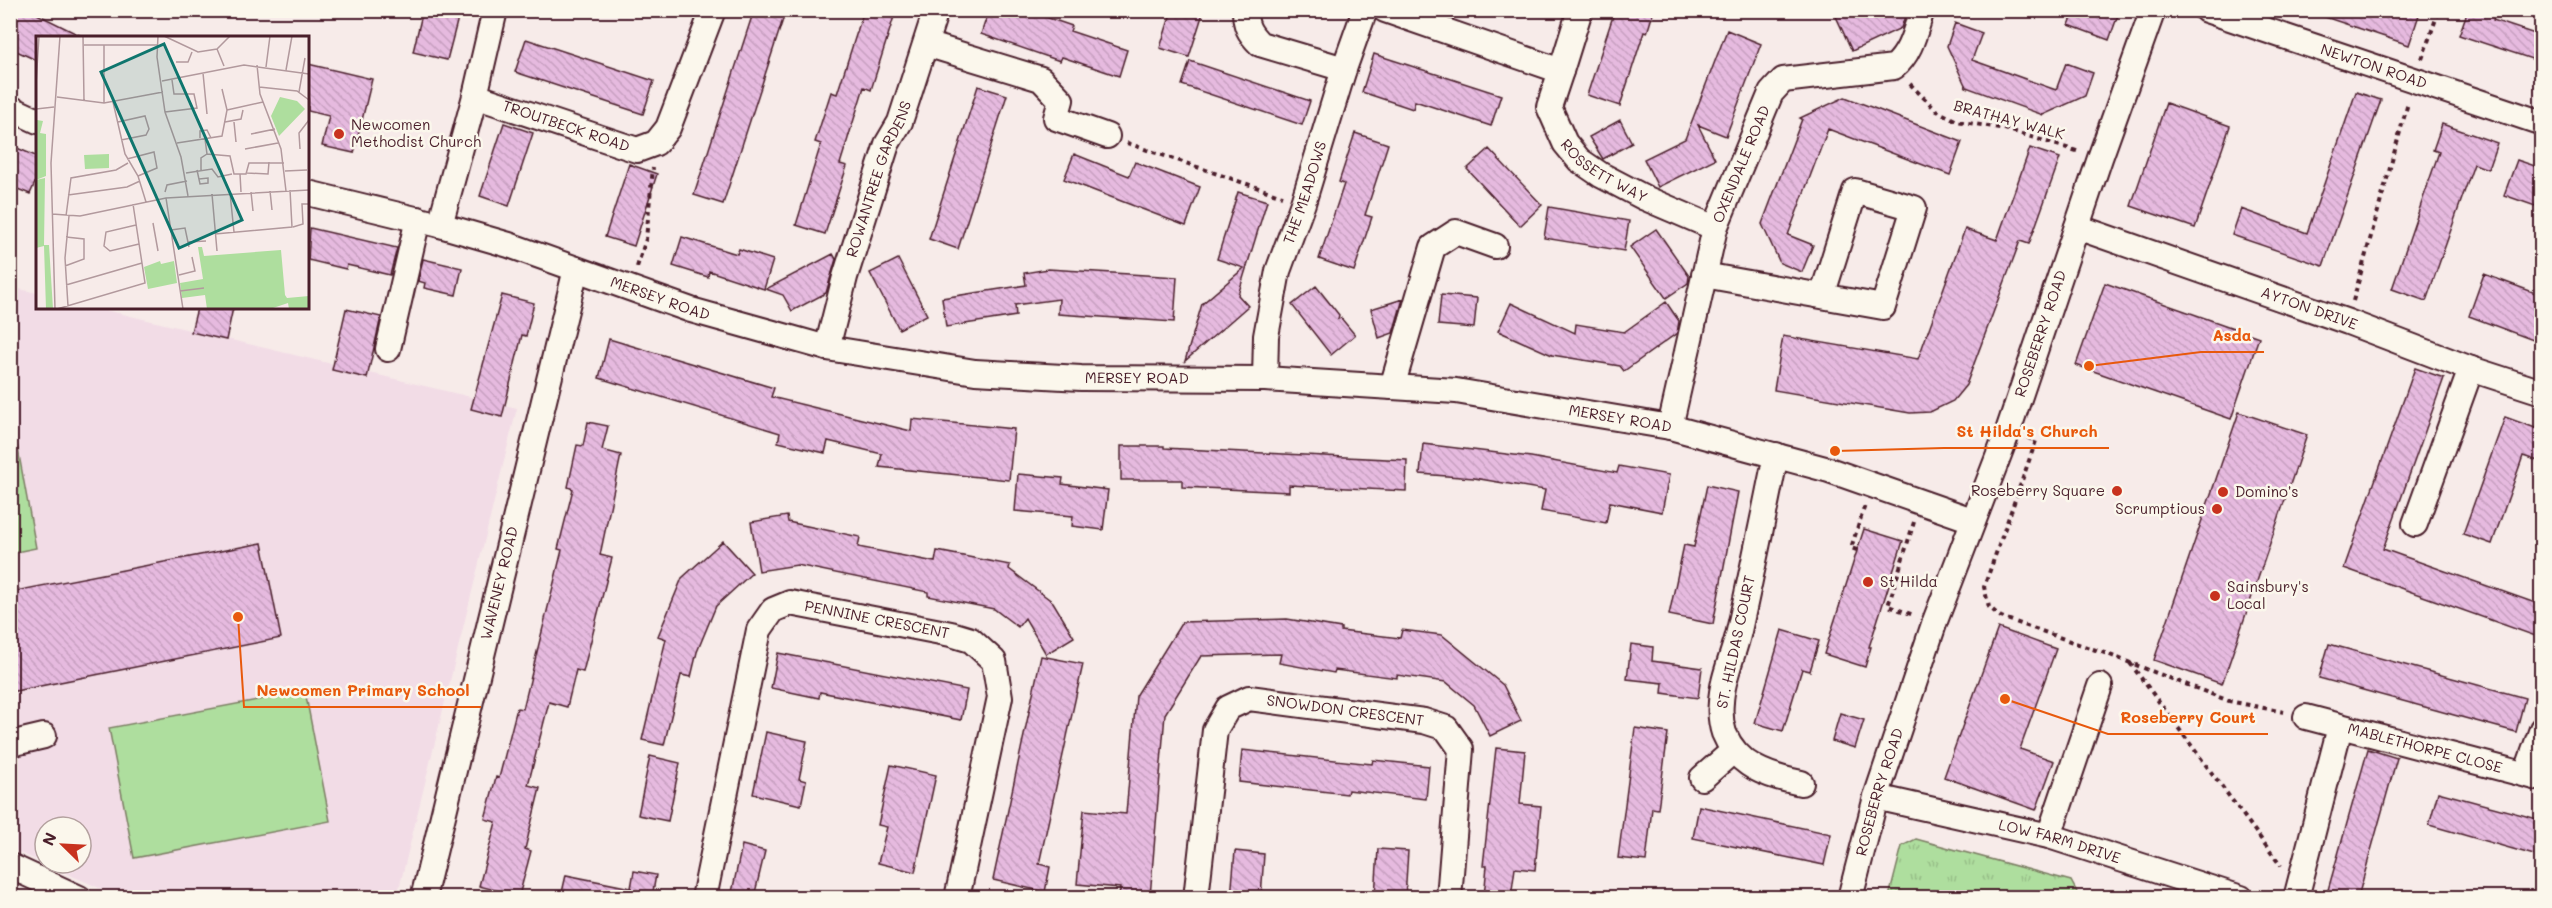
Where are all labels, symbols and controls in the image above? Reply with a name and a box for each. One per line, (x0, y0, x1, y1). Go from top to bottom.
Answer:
inset map (36, 36, 309, 309)
street label: NEWTON ROAD (2318, 38, 2430, 93)
street label: TROUTBECK ROAD (500, 95, 633, 156)
street label: BRATHAY WALK (1952, 95, 2067, 143)
street label: ROWANTREE GARDENS (841, 98, 915, 260)
street label: OXENDALE ROAD (1707, 102, 1774, 226)
place label: Newcomen Methodist Church (351, 114, 481, 151)
marker: Newcomen Methodist Church (332, 127, 346, 141)
street label: ROSSETT WAY (1557, 134, 1651, 207)
street label: THE MEADOWS (1278, 139, 1330, 247)
street label: ROSEBERRY ROAD (2009, 267, 2070, 400)
street label: MERSEY ROAD (608, 271, 712, 324)
street label: AYTON DRIVE (2258, 281, 2361, 334)
callout: Asda (2201, 318, 2264, 352)
text: Asda (2212, 324, 2252, 345)
street label: MERSEY ROAD (1085, 367, 1189, 388)
street label: MERSEY ROAD (1567, 399, 1673, 436)
callout: St Hilda's Church (1944, 414, 2109, 448)
text: St Hilda's Church (1956, 420, 2098, 441)
place label: Roseberry Square (1971, 480, 2105, 500)
place label: Domino's (2235, 481, 2299, 501)
marker: Roseberry Square (2110, 484, 2124, 498)
marker: Domino's (2216, 485, 2230, 499)
place label: Scrumptious (2115, 498, 2205, 518)
marker: Scrumptious (2210, 502, 2224, 516)
street label: WAVENEY ROAD (475, 524, 522, 642)
place label: St Hilda (1880, 571, 1938, 591)
street label: ST. HILDAS COURT (1711, 573, 1759, 710)
marker: St Hilda (1861, 575, 1875, 589)
place label: Sainsbury's Local (2227, 576, 2309, 613)
marker: Sainsbury's Local (2208, 589, 2222, 603)
street label: PENNINE CRESCENT (803, 595, 951, 643)
callout: Newcomen Primary School (244, 673, 481, 707)
text: Newcomen Primary School (256, 679, 470, 700)
street label: SNOWDON CRESCENT (1265, 689, 1425, 730)
callout: Roseberry Court (2108, 700, 2268, 734)
text: Roseberry Court (2120, 706, 2256, 727)
street label: MABLETHORPE CLOSE (2346, 717, 2505, 777)
street label: ROSEBERRY ROAD (1850, 725, 1907, 858)
street label: LOW FARM DRIVE (1997, 814, 2124, 868)
north arrow (33, 815, 93, 875)
text: N (37, 829, 61, 849)

